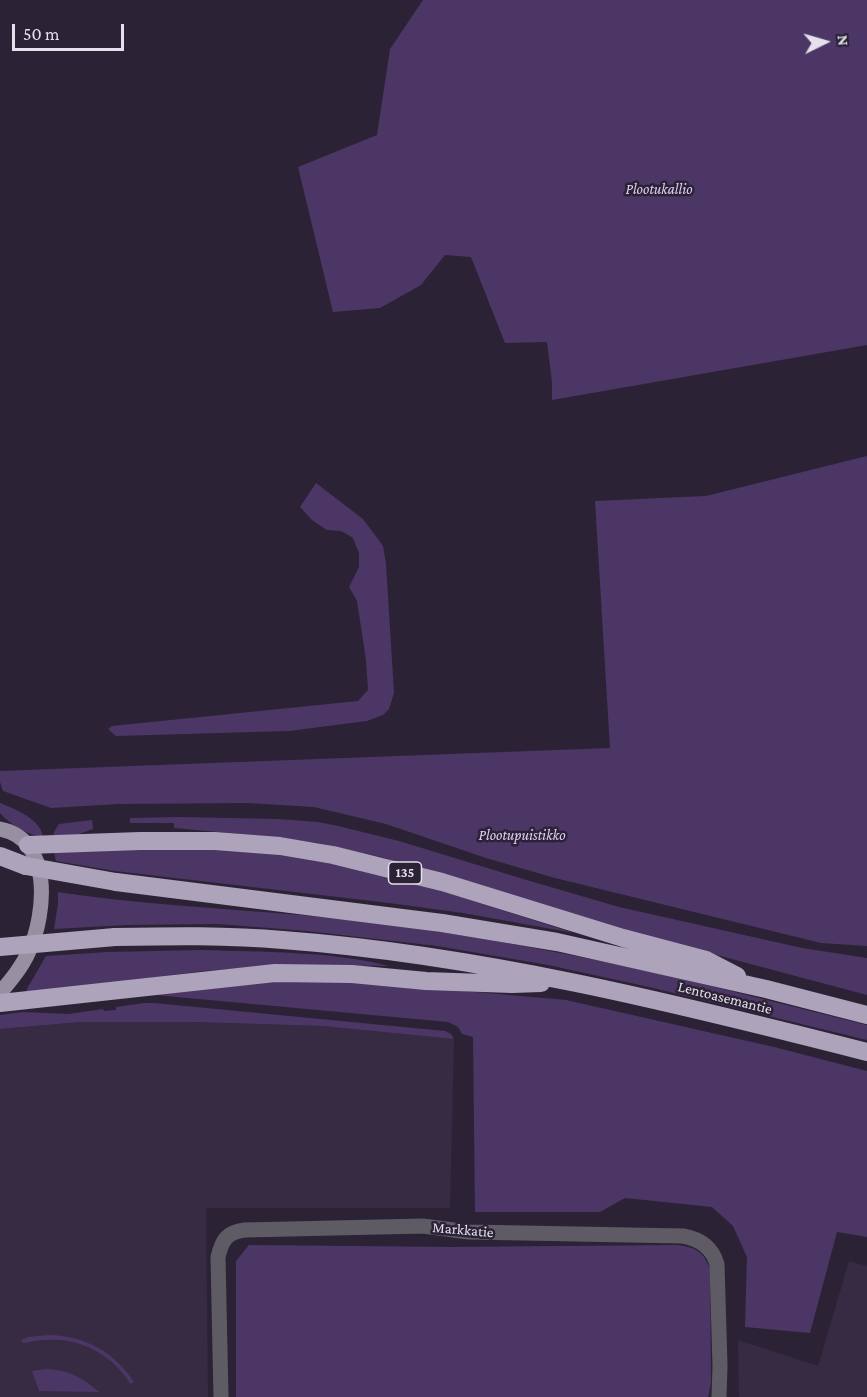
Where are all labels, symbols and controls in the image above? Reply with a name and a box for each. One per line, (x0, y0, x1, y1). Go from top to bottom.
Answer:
scale bar (15, 12, 128, 50)
north arrow (795, 12, 855, 72)
text: 50 m (23, 24, 60, 44)
text: N (834, 34, 852, 47)
park label: Plootukallio (625, 180, 693, 198)
park label: Plootupuistikko (478, 826, 566, 844)
road number: 135 (388, 862, 422, 884)
street label: Lentoasemantie (676, 978, 774, 1018)
street label: Markkatie (432, 1218, 494, 1242)

